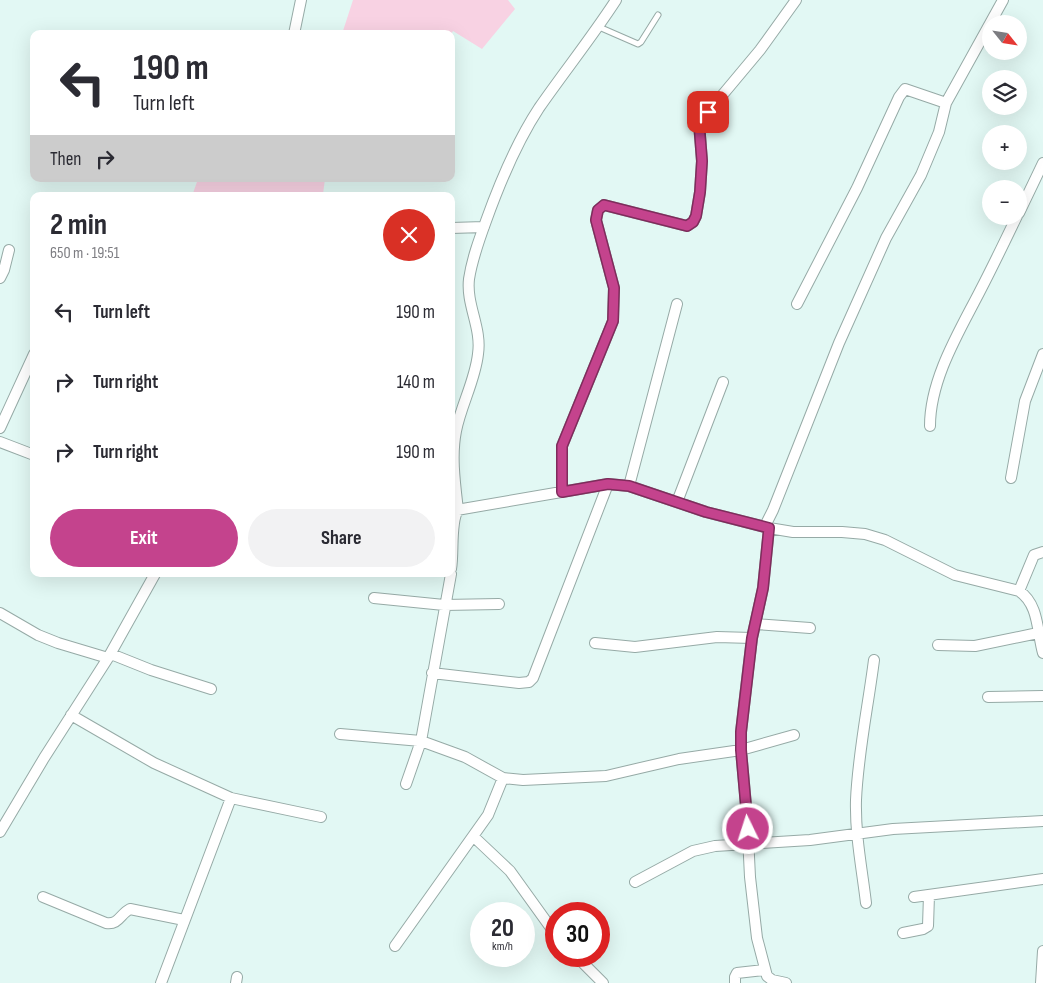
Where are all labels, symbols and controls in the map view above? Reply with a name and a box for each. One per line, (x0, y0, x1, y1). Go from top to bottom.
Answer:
north arrow (982, 15, 1028, 60)
map controls (982, 15, 1027, 225)
text: 190 m (133, 47, 209, 90)
icon: left (50, 50, 115, 115)
button: layers (982, 70, 1027, 115)
text: Turn left (133, 90, 195, 117)
pin (687, 91, 729, 133)
icon: arrive (694, 98, 722, 126)
button: + (982, 125, 1027, 170)
icon: right (91, 145, 119, 173)
text: Then (50, 148, 81, 171)
button: − (982, 180, 1027, 225)
text: 2 min (50, 207, 107, 243)
button: close (383, 209, 435, 261)
text: 650 m · 19:51 (50, 244, 119, 263)
icon: left (50, 298, 78, 326)
text: Turn left (93, 301, 150, 324)
text: 190 m (396, 301, 435, 324)
icon: right (50, 368, 78, 396)
text: Turn right (93, 371, 158, 394)
text: 140 m (397, 371, 435, 394)
icon: right (50, 438, 78, 466)
text: Turn right (93, 441, 158, 464)
text: 190 m (396, 441, 435, 464)
button: Exit (50, 509, 238, 567)
button: Share (248, 509, 435, 567)
position arrow (721, 802, 773, 854)
speed limit sign: 30 (545, 902, 610, 967)
text: 20 (491, 913, 514, 944)
text: km/h (492, 939, 513, 954)

